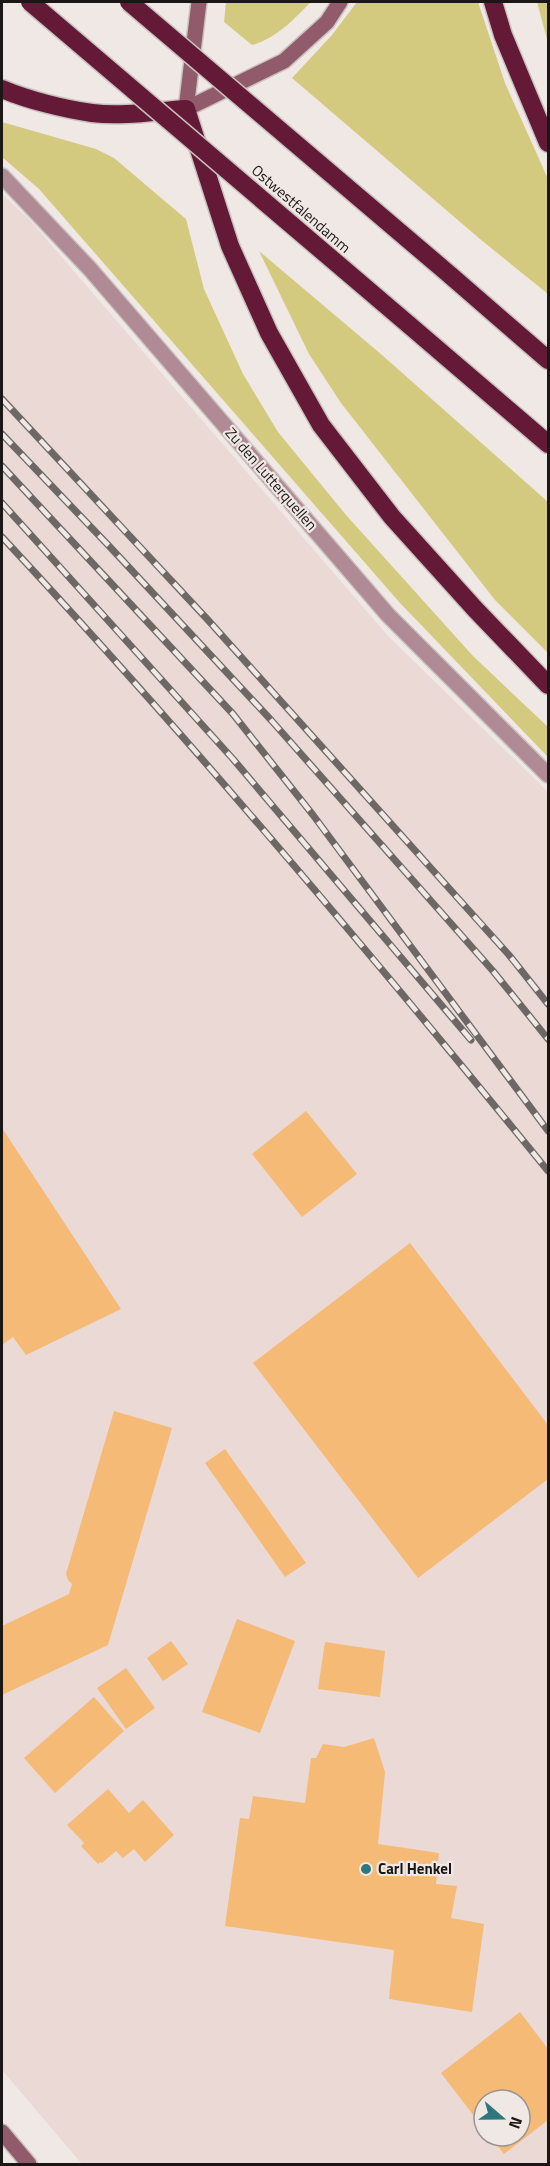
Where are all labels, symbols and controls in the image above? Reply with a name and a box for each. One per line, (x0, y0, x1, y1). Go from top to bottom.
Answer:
street label: Ostwestfalendamm (246, 159, 356, 258)
street label: Zu den Lutterquellen (220, 422, 323, 535)
place label: Carl Henkel (378, 1857, 452, 1880)
marker: Carl Henkel (359, 1862, 373, 1876)
north arrow (472, 2088, 532, 2148)
text: N (503, 2114, 529, 2132)

